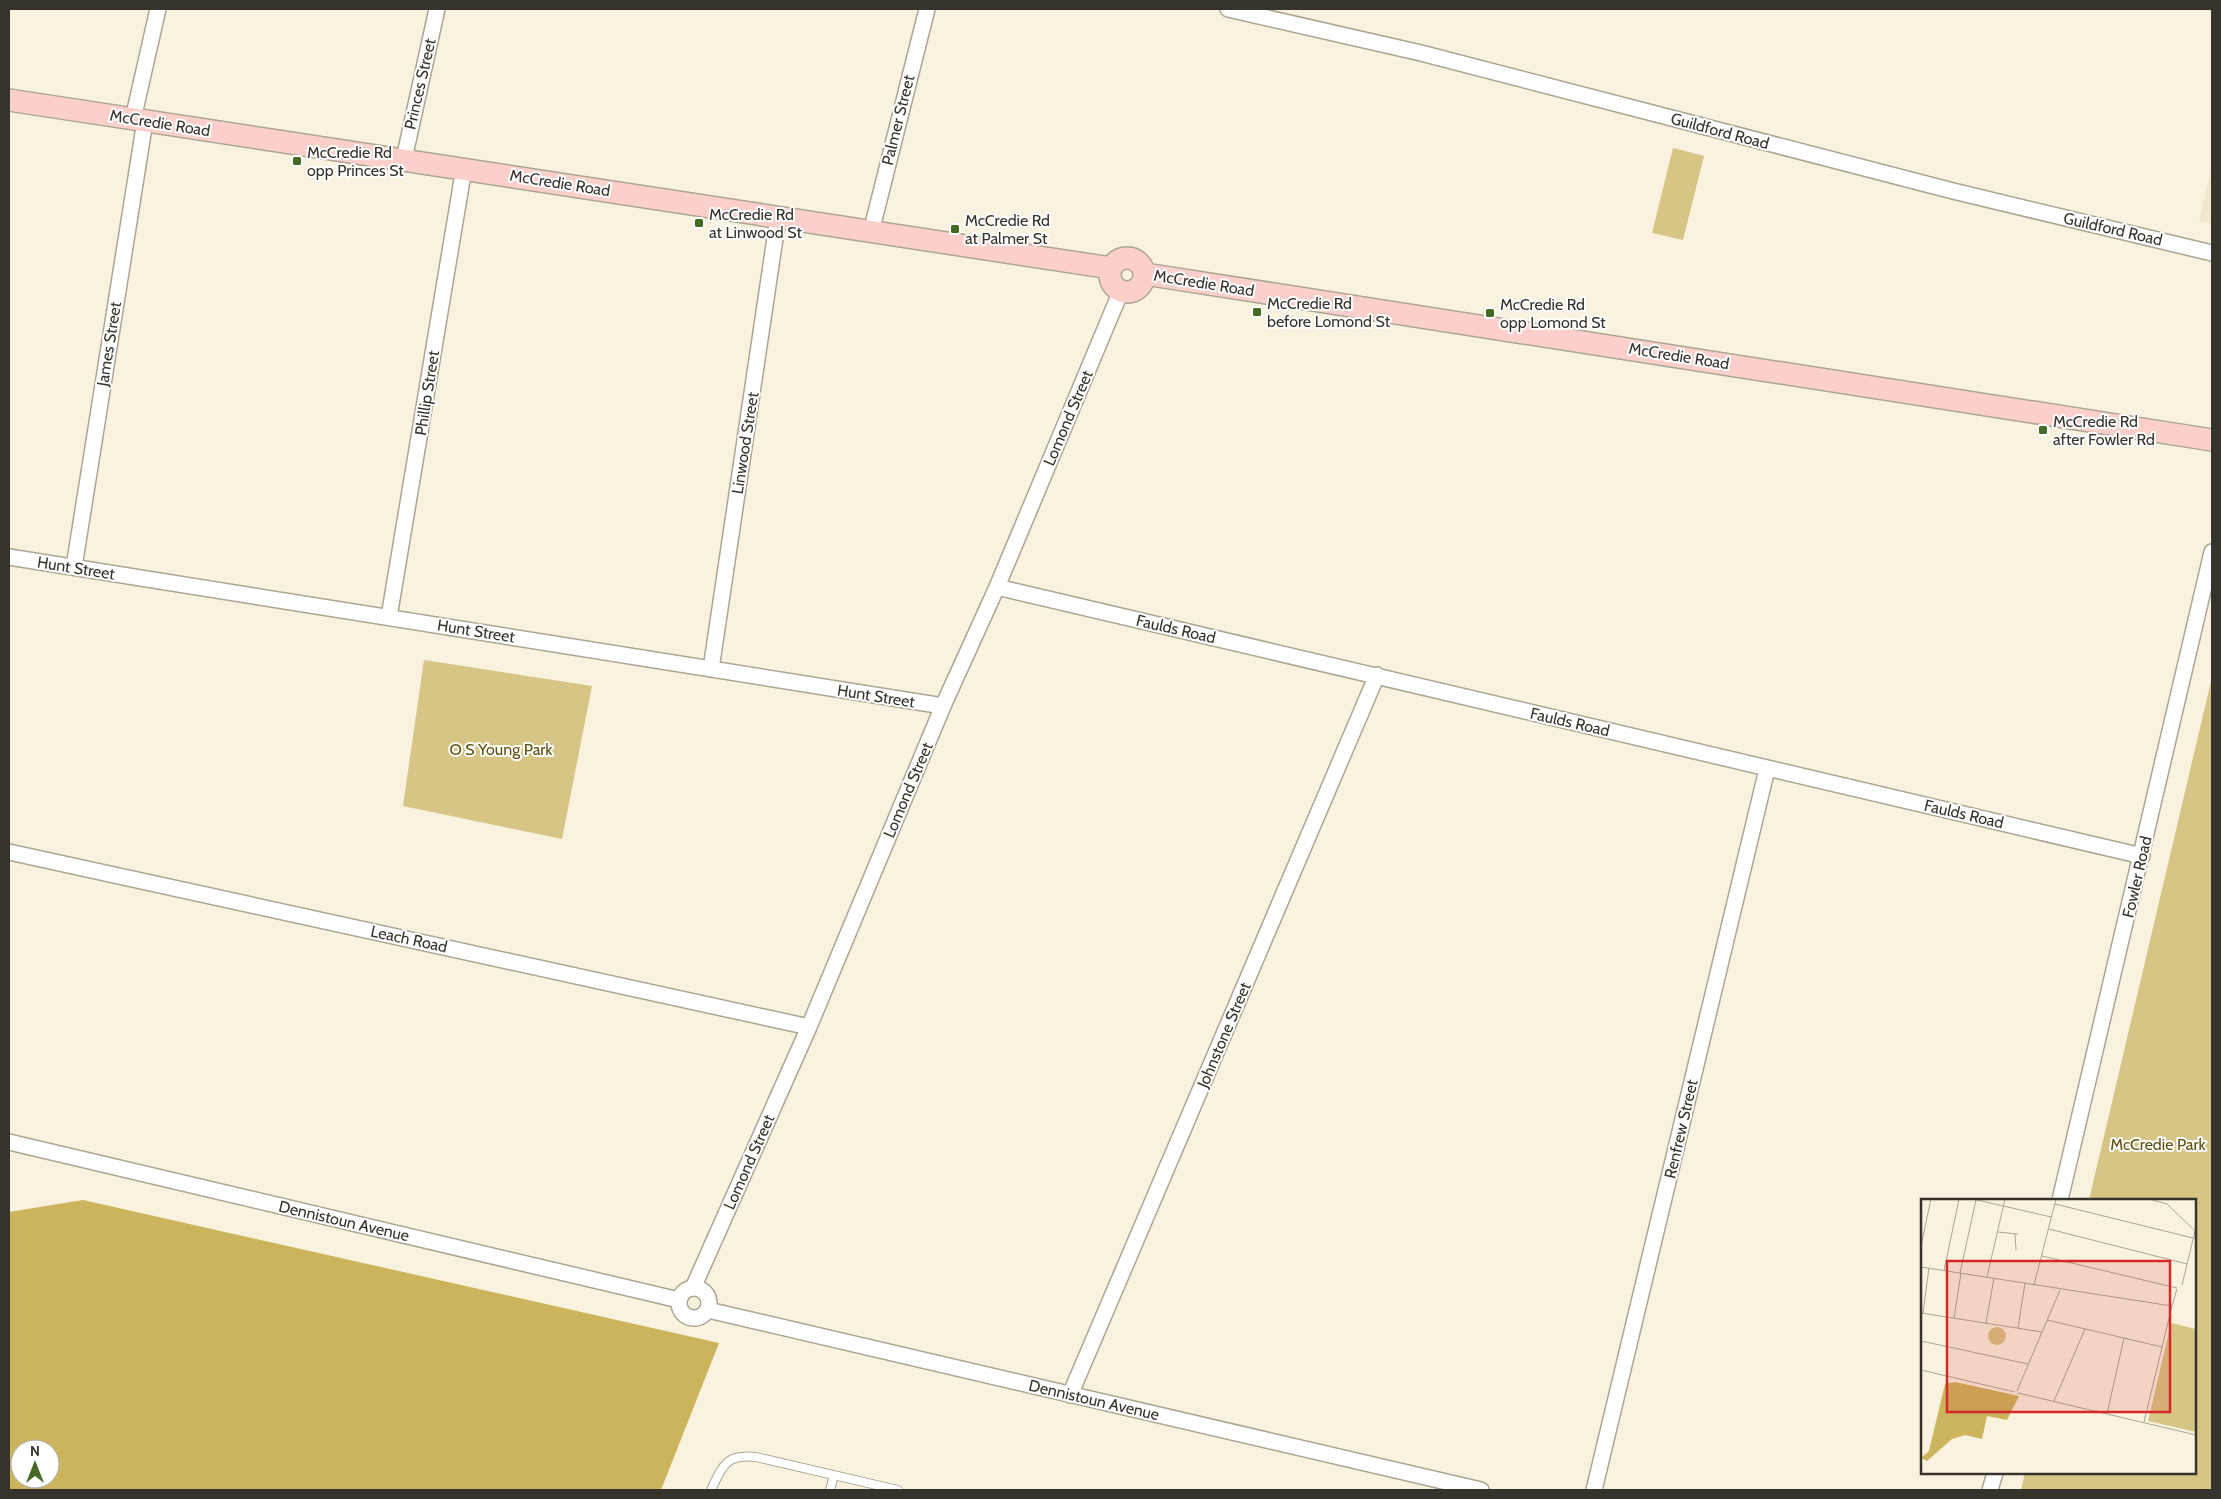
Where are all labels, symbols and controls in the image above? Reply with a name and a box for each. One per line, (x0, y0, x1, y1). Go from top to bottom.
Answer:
street label: Princes Street (400, 36, 440, 131)
street label: Palmer Street (878, 72, 919, 167)
street label: McCredie Road (108, 106, 212, 140)
street label: Guildford Road (1669, 109, 1771, 153)
place label: McCredie Rd opp Princes St (307, 143, 404, 180)
marker: McCredie Rd opp Princes St (291, 155, 303, 167)
street label: McCredie Road (508, 166, 612, 200)
place label: McCredie Rd at Linwood St (709, 205, 802, 242)
street label: Guildford Road (2062, 208, 2164, 250)
place label: McCredie Rd at Palmer St (965, 211, 1050, 248)
marker: McCredie Rd at Linwood St (693, 217, 705, 229)
marker: McCredie Rd at Palmer St (949, 223, 961, 235)
street label: McCredie Road (1152, 266, 1256, 300)
place label: McCredie Rd before Lomond St (1267, 294, 1391, 331)
place label: McCredie Rd opp Lomond St (1500, 295, 1606, 332)
street label: James Street (93, 300, 125, 389)
marker: McCredie Rd before Lomond St (1251, 306, 1263, 318)
marker: McCredie Rd opp Lomond St (1484, 307, 1496, 319)
street label: McCredie Road (1627, 339, 1731, 373)
street label: Phillip Street (411, 349, 443, 437)
street label: Lomond Street (1039, 367, 1097, 469)
street label: Linwood Street (728, 390, 763, 495)
place label: McCredie Rd after Fowler Rd (2053, 412, 2155, 449)
marker: McCredie Rd after Fowler Rd (2037, 424, 2049, 436)
street label: Hunt Street (36, 552, 117, 584)
street label: Faulds Road (1134, 611, 1218, 647)
street label: Hunt Street (436, 615, 517, 647)
street label: Hunt Street (836, 680, 917, 712)
street label: Faulds Road (1528, 704, 1612, 740)
street label: Lomond Street (879, 739, 937, 841)
park label: O S Young Park (449, 740, 553, 759)
street label: Faulds Road (1922, 796, 2006, 832)
street label: Fowler Road (2118, 834, 2156, 920)
street label: Leach Road (369, 922, 449, 956)
street label: Johnstone Street (1193, 979, 1255, 1092)
street label: Renfrew Street (1660, 1077, 1702, 1180)
street label: Lomond Street (720, 1111, 779, 1212)
park label: McCredie Park (2110, 1135, 2207, 1154)
street label: Dennistoun Avenue (277, 1197, 411, 1245)
inset map (1921, 1199, 2196, 1474)
street label: Dennistoun Avenue (1027, 1376, 1161, 1424)
north arrow (10, 1439, 60, 1489)
text: N (30, 1442, 40, 1460)

